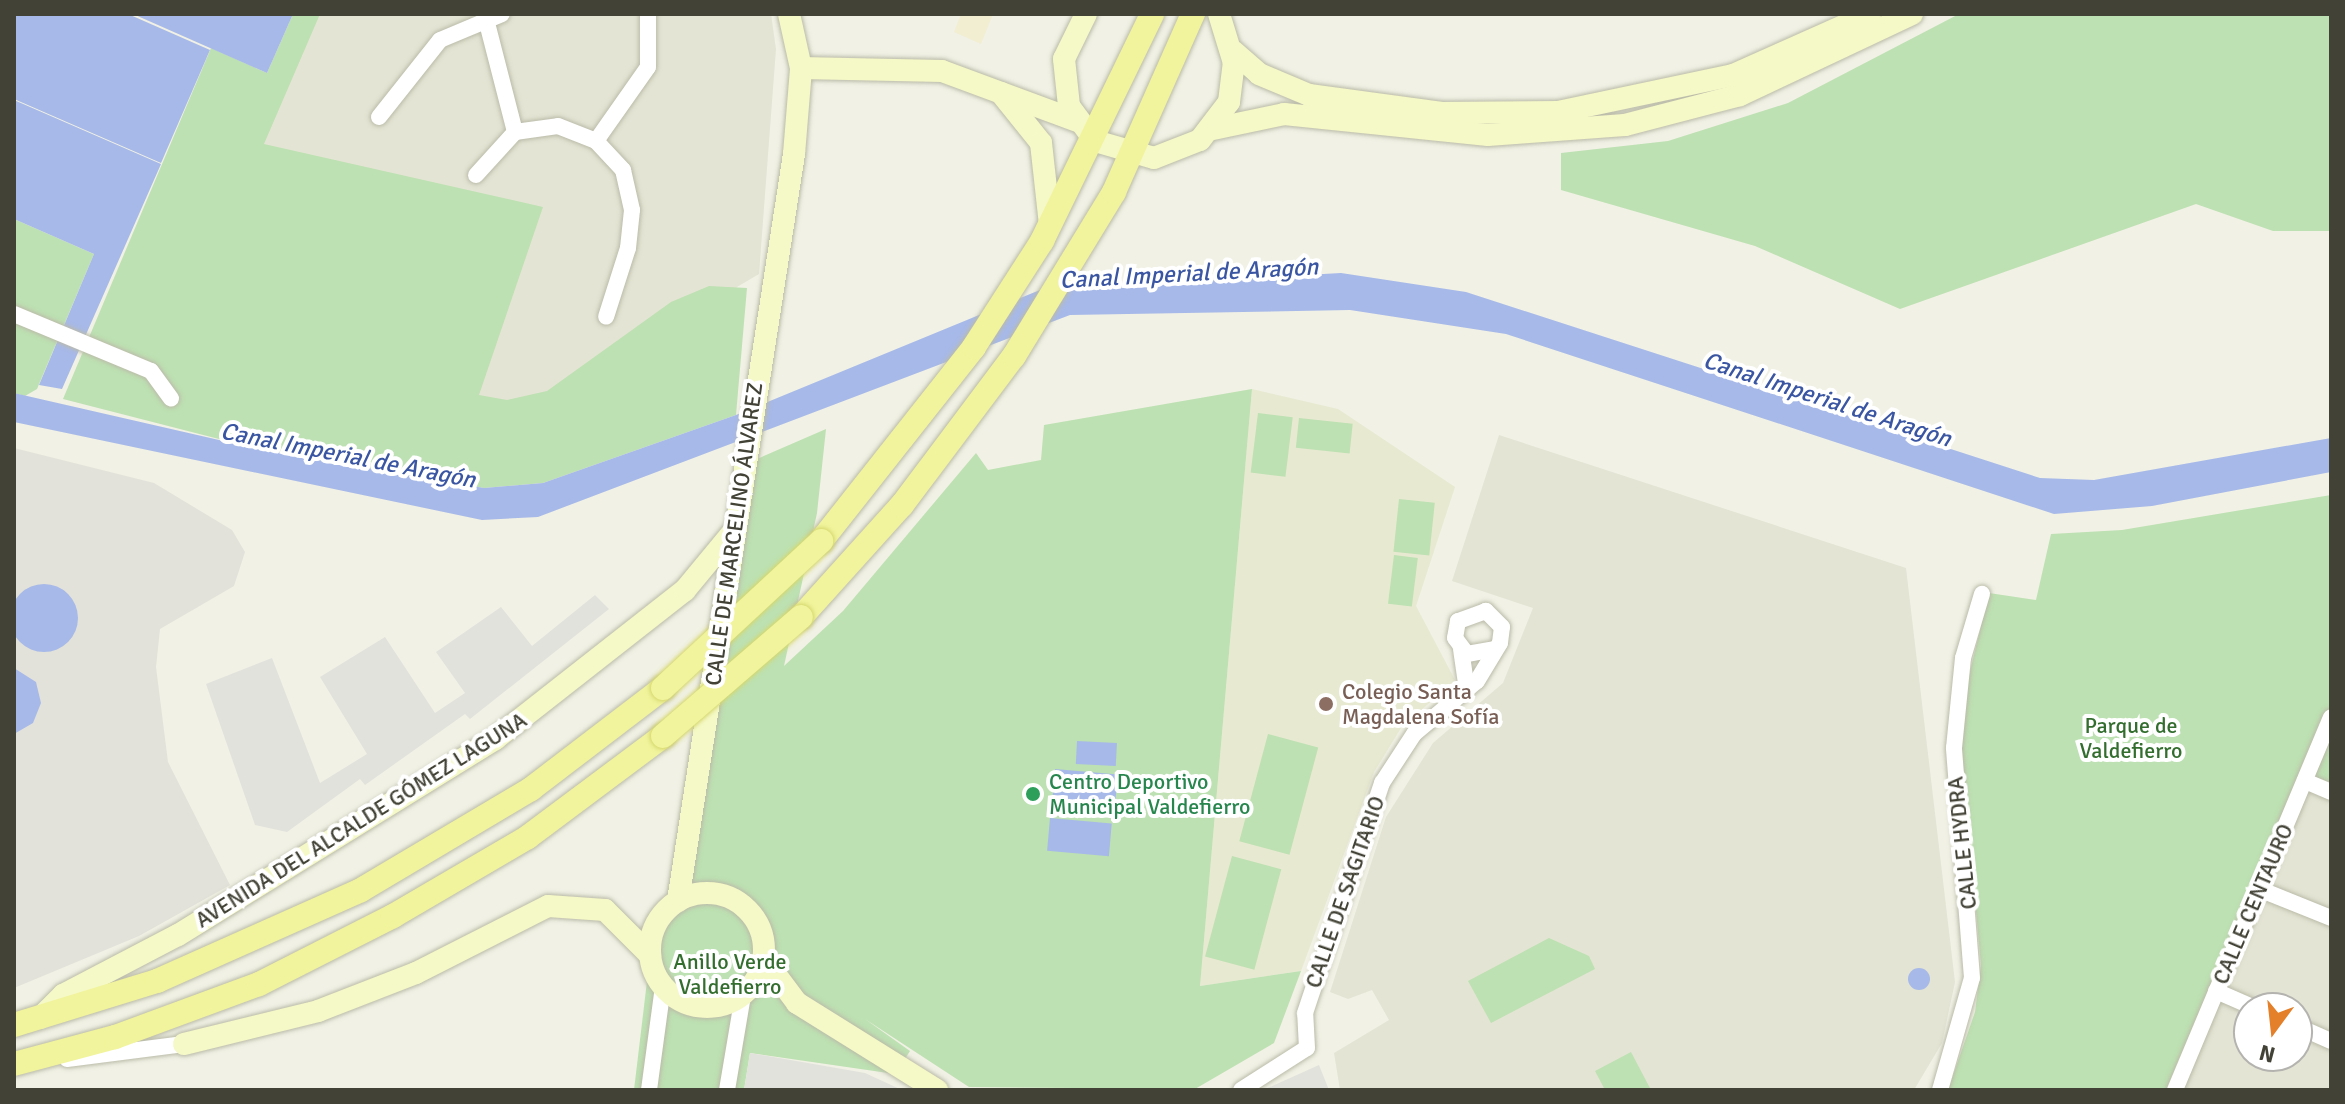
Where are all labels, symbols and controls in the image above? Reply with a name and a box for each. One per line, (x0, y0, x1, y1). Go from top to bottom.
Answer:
water label: Canal Imperial de Aragón (1059, 253, 1319, 295)
water label: Canal Imperial de Aragón (1699, 346, 1955, 454)
street label: CALLE DE MARCELINO ÁLVAREZ (700, 381, 768, 687)
water label: Canal Imperial de Aragón (218, 417, 478, 495)
place label: Colegio Santa Magdalena Sofía (1342, 678, 1499, 730)
marker: Colegio Santa Magdalena Sofía (1317, 695, 1335, 713)
street label: AVENIDA DEL ALCALDE GÓMEZ LAGUNA (191, 707, 531, 933)
park label: Parque de Valdefierro (2080, 712, 2182, 764)
place label: Centro Deportivo Municipal Valdefierro (1049, 768, 1250, 820)
street label: CALLE HYDRA (1942, 775, 1982, 911)
marker: Centro Deportivo Municipal Valdefierro (1024, 785, 1042, 803)
street label: CALLE DE SAGITARIO (1300, 793, 1390, 991)
street label: CALLE CENTAURO (2207, 820, 2299, 988)
park label: Anillo Verde Valdefierro (673, 948, 787, 1000)
north arrow (2233, 992, 2313, 1072)
text: N (2256, 1039, 2278, 1069)

